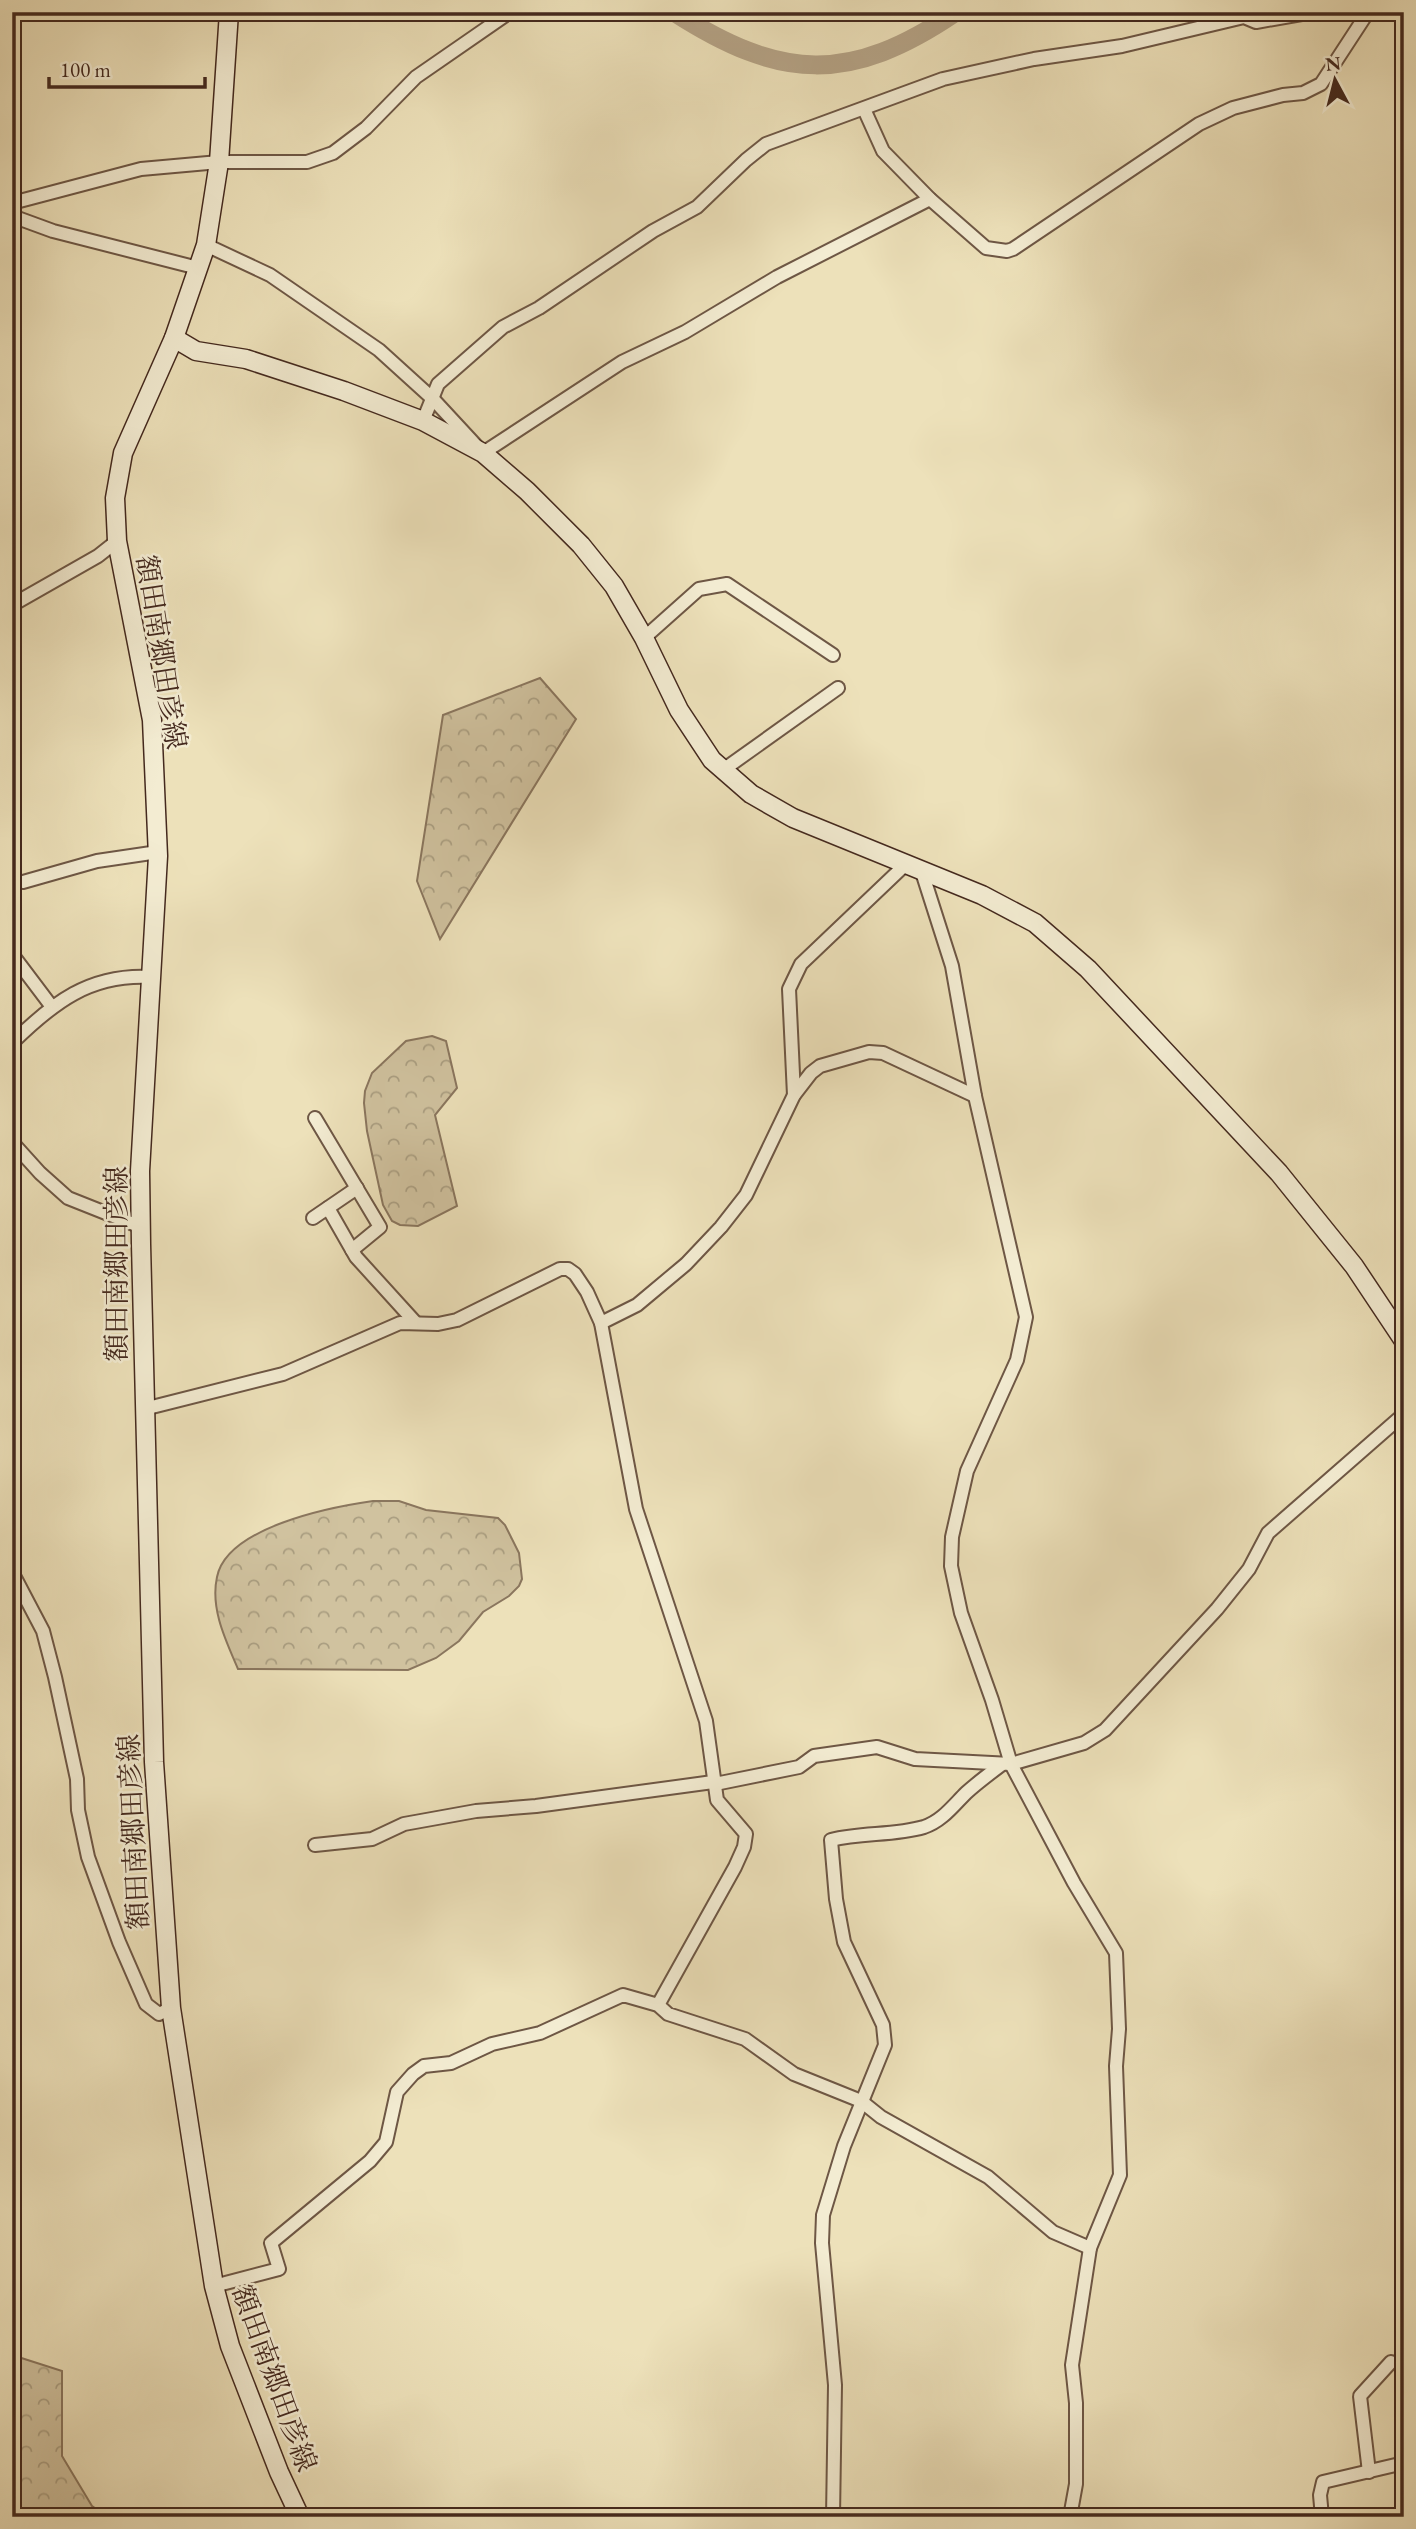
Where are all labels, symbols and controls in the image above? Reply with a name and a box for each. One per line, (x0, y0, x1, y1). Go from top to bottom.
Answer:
scale bar (49, 46, 205, 90)
north arrow (1300, 46, 1370, 116)
text: N (1324, 50, 1343, 77)
text: 100 m (60, 56, 111, 83)
street label: 額田南郷田彦線 (129, 552, 195, 752)
street label: 額田南郷田彦線 (98, 1166, 134, 1362)
street label: 額田南郷田彦線 (110, 1733, 156, 1931)
street label: 額田南郷田彦線 (225, 2280, 325, 2476)

